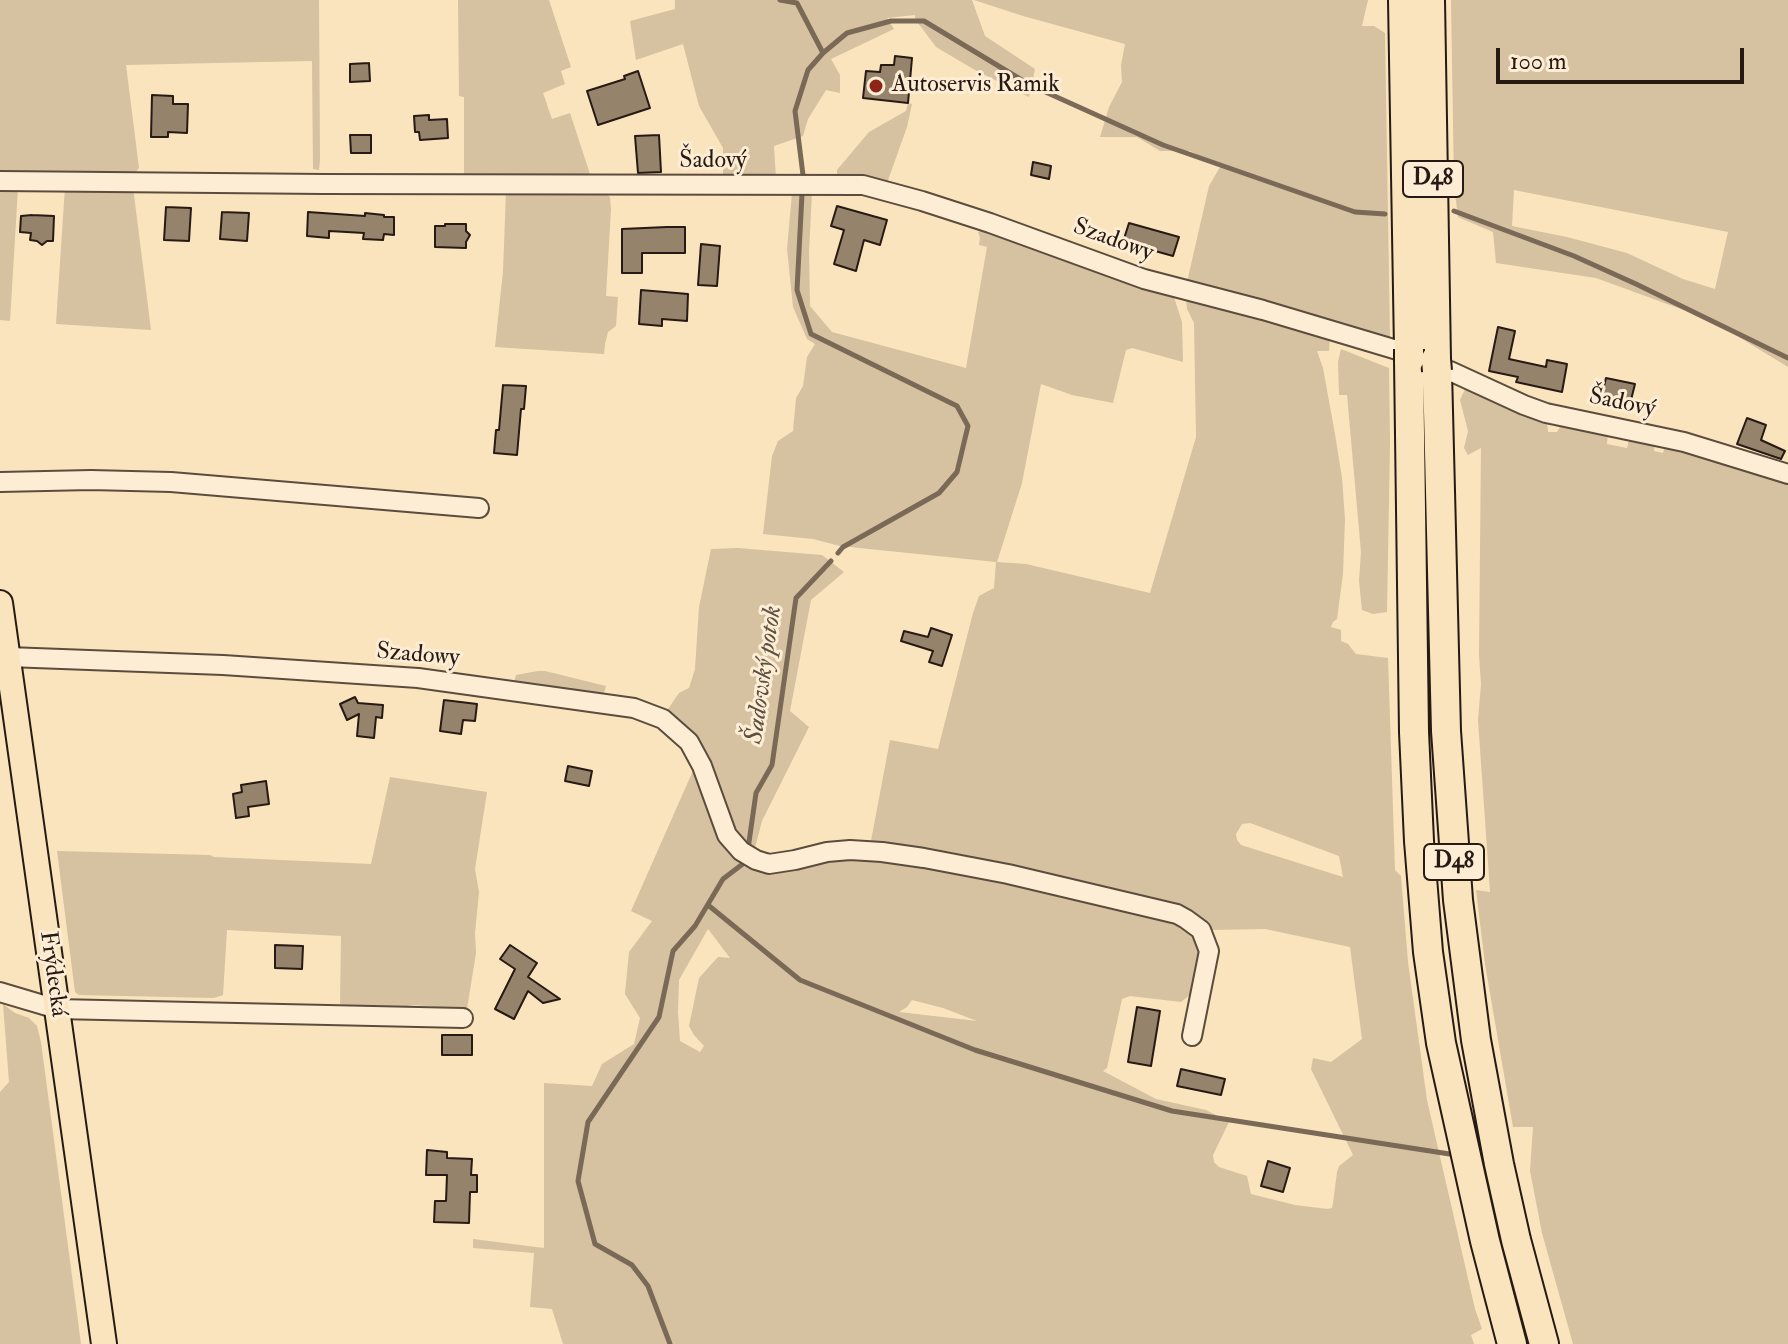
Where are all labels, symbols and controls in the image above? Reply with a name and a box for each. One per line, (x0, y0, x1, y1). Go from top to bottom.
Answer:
scale bar (1500, 32, 1748, 82)
text: 100 m (1510, 46, 1567, 77)
place label: Autoservis Ramik (892, 72, 1060, 100)
marker: Autoservis Ramik (867, 77, 885, 95)
street label: Šadový (679, 148, 747, 176)
road number: D48 (1403, 161, 1463, 197)
street label: Szadowy (1069, 213, 1157, 269)
street label: Šadový (1586, 383, 1658, 425)
water label: Šadovský potok (740, 604, 790, 746)
street label: Szadowy (375, 638, 461, 674)
road number: D48 (1424, 844, 1484, 880)
street label: Frýdecká (32, 929, 72, 1019)

